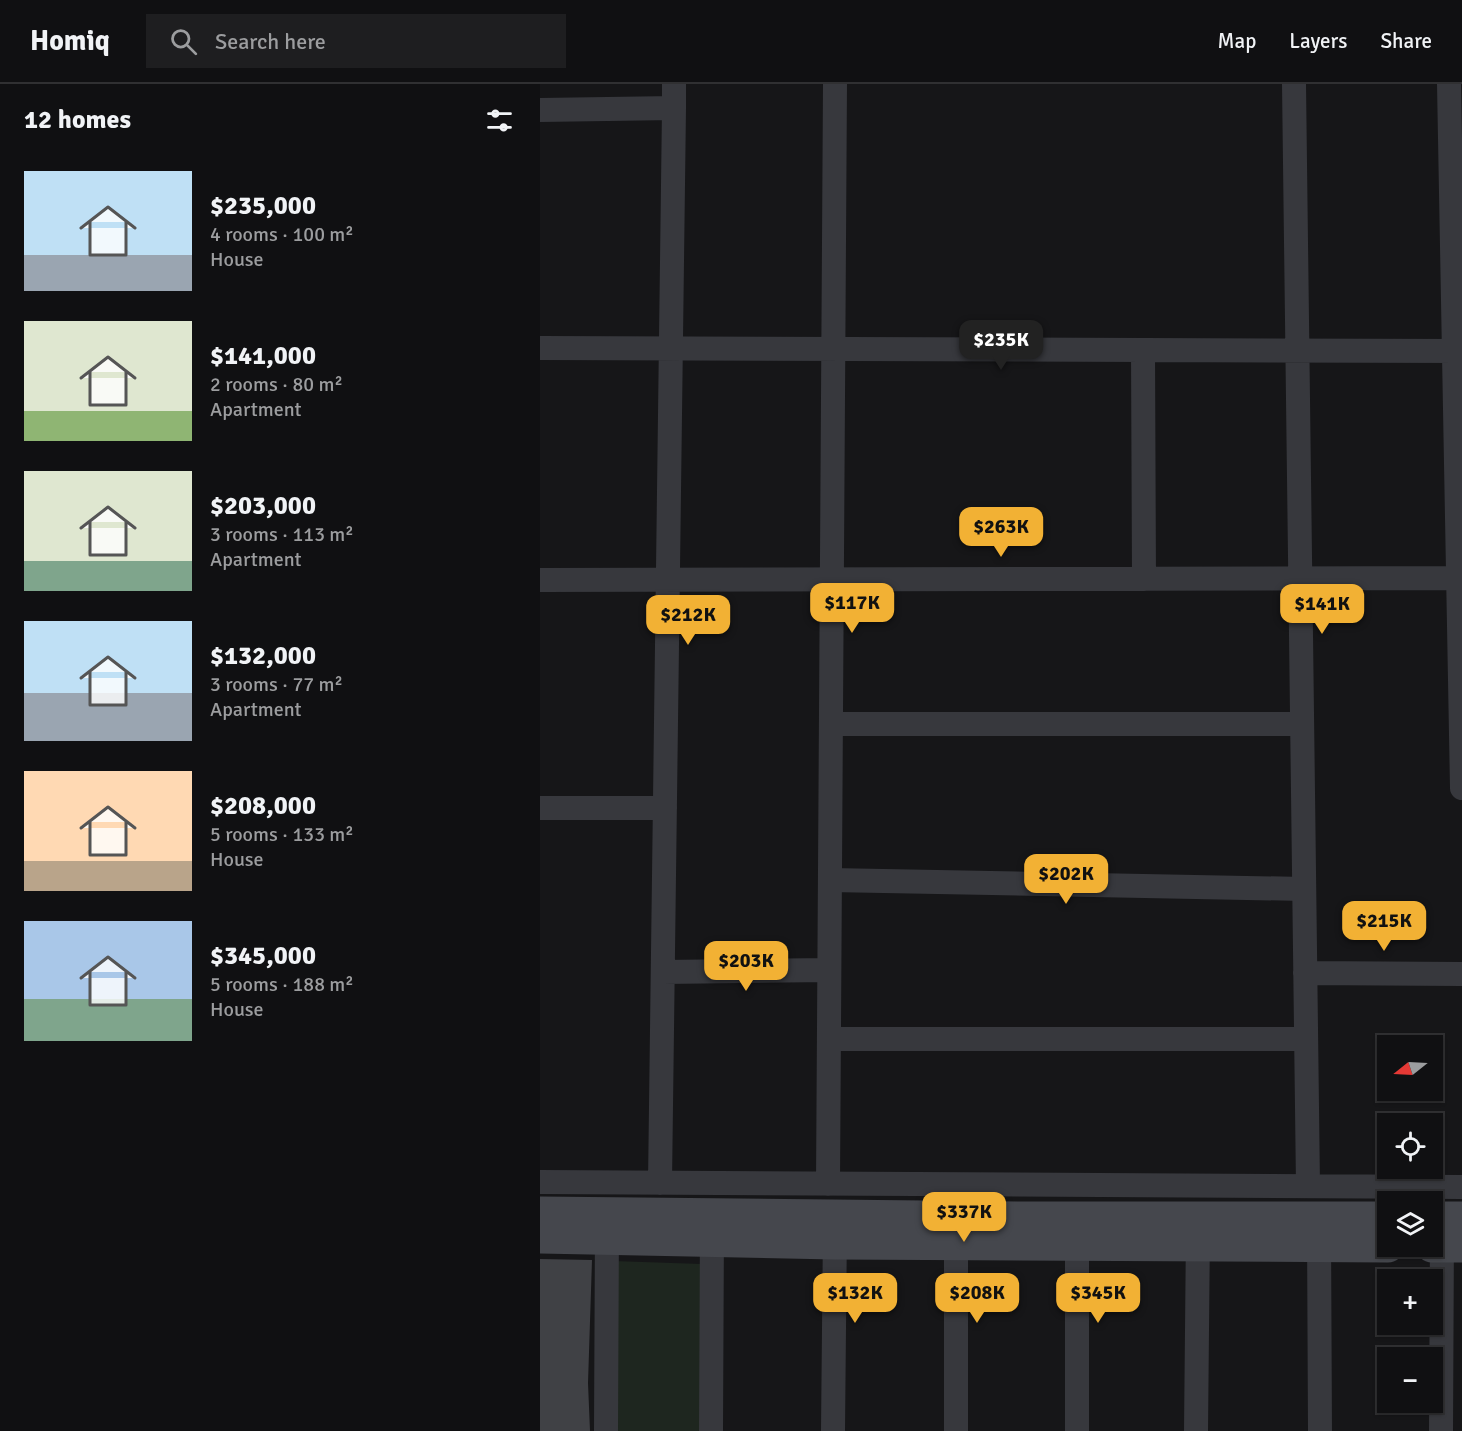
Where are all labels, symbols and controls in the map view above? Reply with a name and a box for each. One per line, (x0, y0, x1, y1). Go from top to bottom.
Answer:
search box (146, 14, 566, 68)
text: Homiq (30, 24, 110, 58)
icon: search (167, 25, 200, 58)
text: Search here (215, 28, 326, 55)
text: Map (1218, 28, 1256, 54)
text: Layers (1289, 28, 1347, 54)
text: Share (1380, 28, 1432, 54)
text: 12 homes (24, 104, 131, 136)
icon: filters (483, 104, 516, 137)
text: $235,000 (210, 190, 316, 222)
icon: home (72, 195, 144, 267)
text: 4 rooms · 100 m² (210, 222, 354, 247)
text: House (210, 247, 264, 272)
pin: $235K (959, 320, 1043, 371)
text: $235K (973, 327, 1029, 352)
text: $141,000 (210, 340, 316, 372)
icon: home (72, 345, 144, 417)
text: 2 rooms · 80 m² (210, 372, 343, 397)
text: Apartment (210, 397, 302, 422)
text: $203,000 (210, 490, 316, 522)
icon: home (72, 495, 144, 567)
pin: $263K (959, 507, 1043, 558)
text: $263K (973, 514, 1029, 539)
text: 3 rooms · 113 m² (210, 522, 354, 547)
text: Apartment (210, 547, 302, 572)
pin: $117K (810, 583, 894, 634)
pin: $141K (1280, 584, 1364, 635)
text: $117K (824, 590, 880, 615)
text: $141K (1294, 591, 1350, 616)
pin: $212K (646, 595, 730, 646)
text: $212K (660, 602, 716, 627)
text: $132,000 (210, 640, 316, 672)
icon: home (72, 645, 144, 717)
text: 3 rooms · 77 m² (210, 672, 343, 697)
text: Apartment (210, 697, 302, 722)
text: $208,000 (210, 790, 316, 822)
icon: home (72, 795, 144, 867)
text: 5 rooms · 133 m² (210, 822, 354, 847)
text: House (210, 847, 264, 872)
pin: $202K (1024, 854, 1108, 905)
text: $202K (1038, 861, 1094, 886)
pin: $215K (1342, 901, 1426, 952)
text: $215K (1356, 908, 1412, 933)
text: $345,000 (210, 940, 316, 972)
pin: $203K (704, 941, 788, 992)
icon: home (72, 945, 144, 1017)
text: $203K (718, 948, 774, 973)
text: 5 rooms · 188 m² (210, 972, 354, 997)
text: House (210, 997, 264, 1022)
north arrow (1377, 1035, 1443, 1101)
map controls (1377, 1035, 1443, 1413)
button: locate (1377, 1113, 1443, 1179)
button: layers (1377, 1191, 1443, 1257)
pin: $337K (922, 1192, 1006, 1243)
text: $337K (936, 1199, 992, 1224)
button: + (1377, 1269, 1443, 1335)
pin: $132K (813, 1273, 897, 1324)
pin: $208K (935, 1273, 1019, 1324)
pin: $345K (1056, 1273, 1140, 1324)
text: $132K (827, 1280, 883, 1305)
text: $208K (949, 1280, 1005, 1305)
text: $345K (1070, 1280, 1126, 1305)
button: − (1377, 1347, 1443, 1413)

